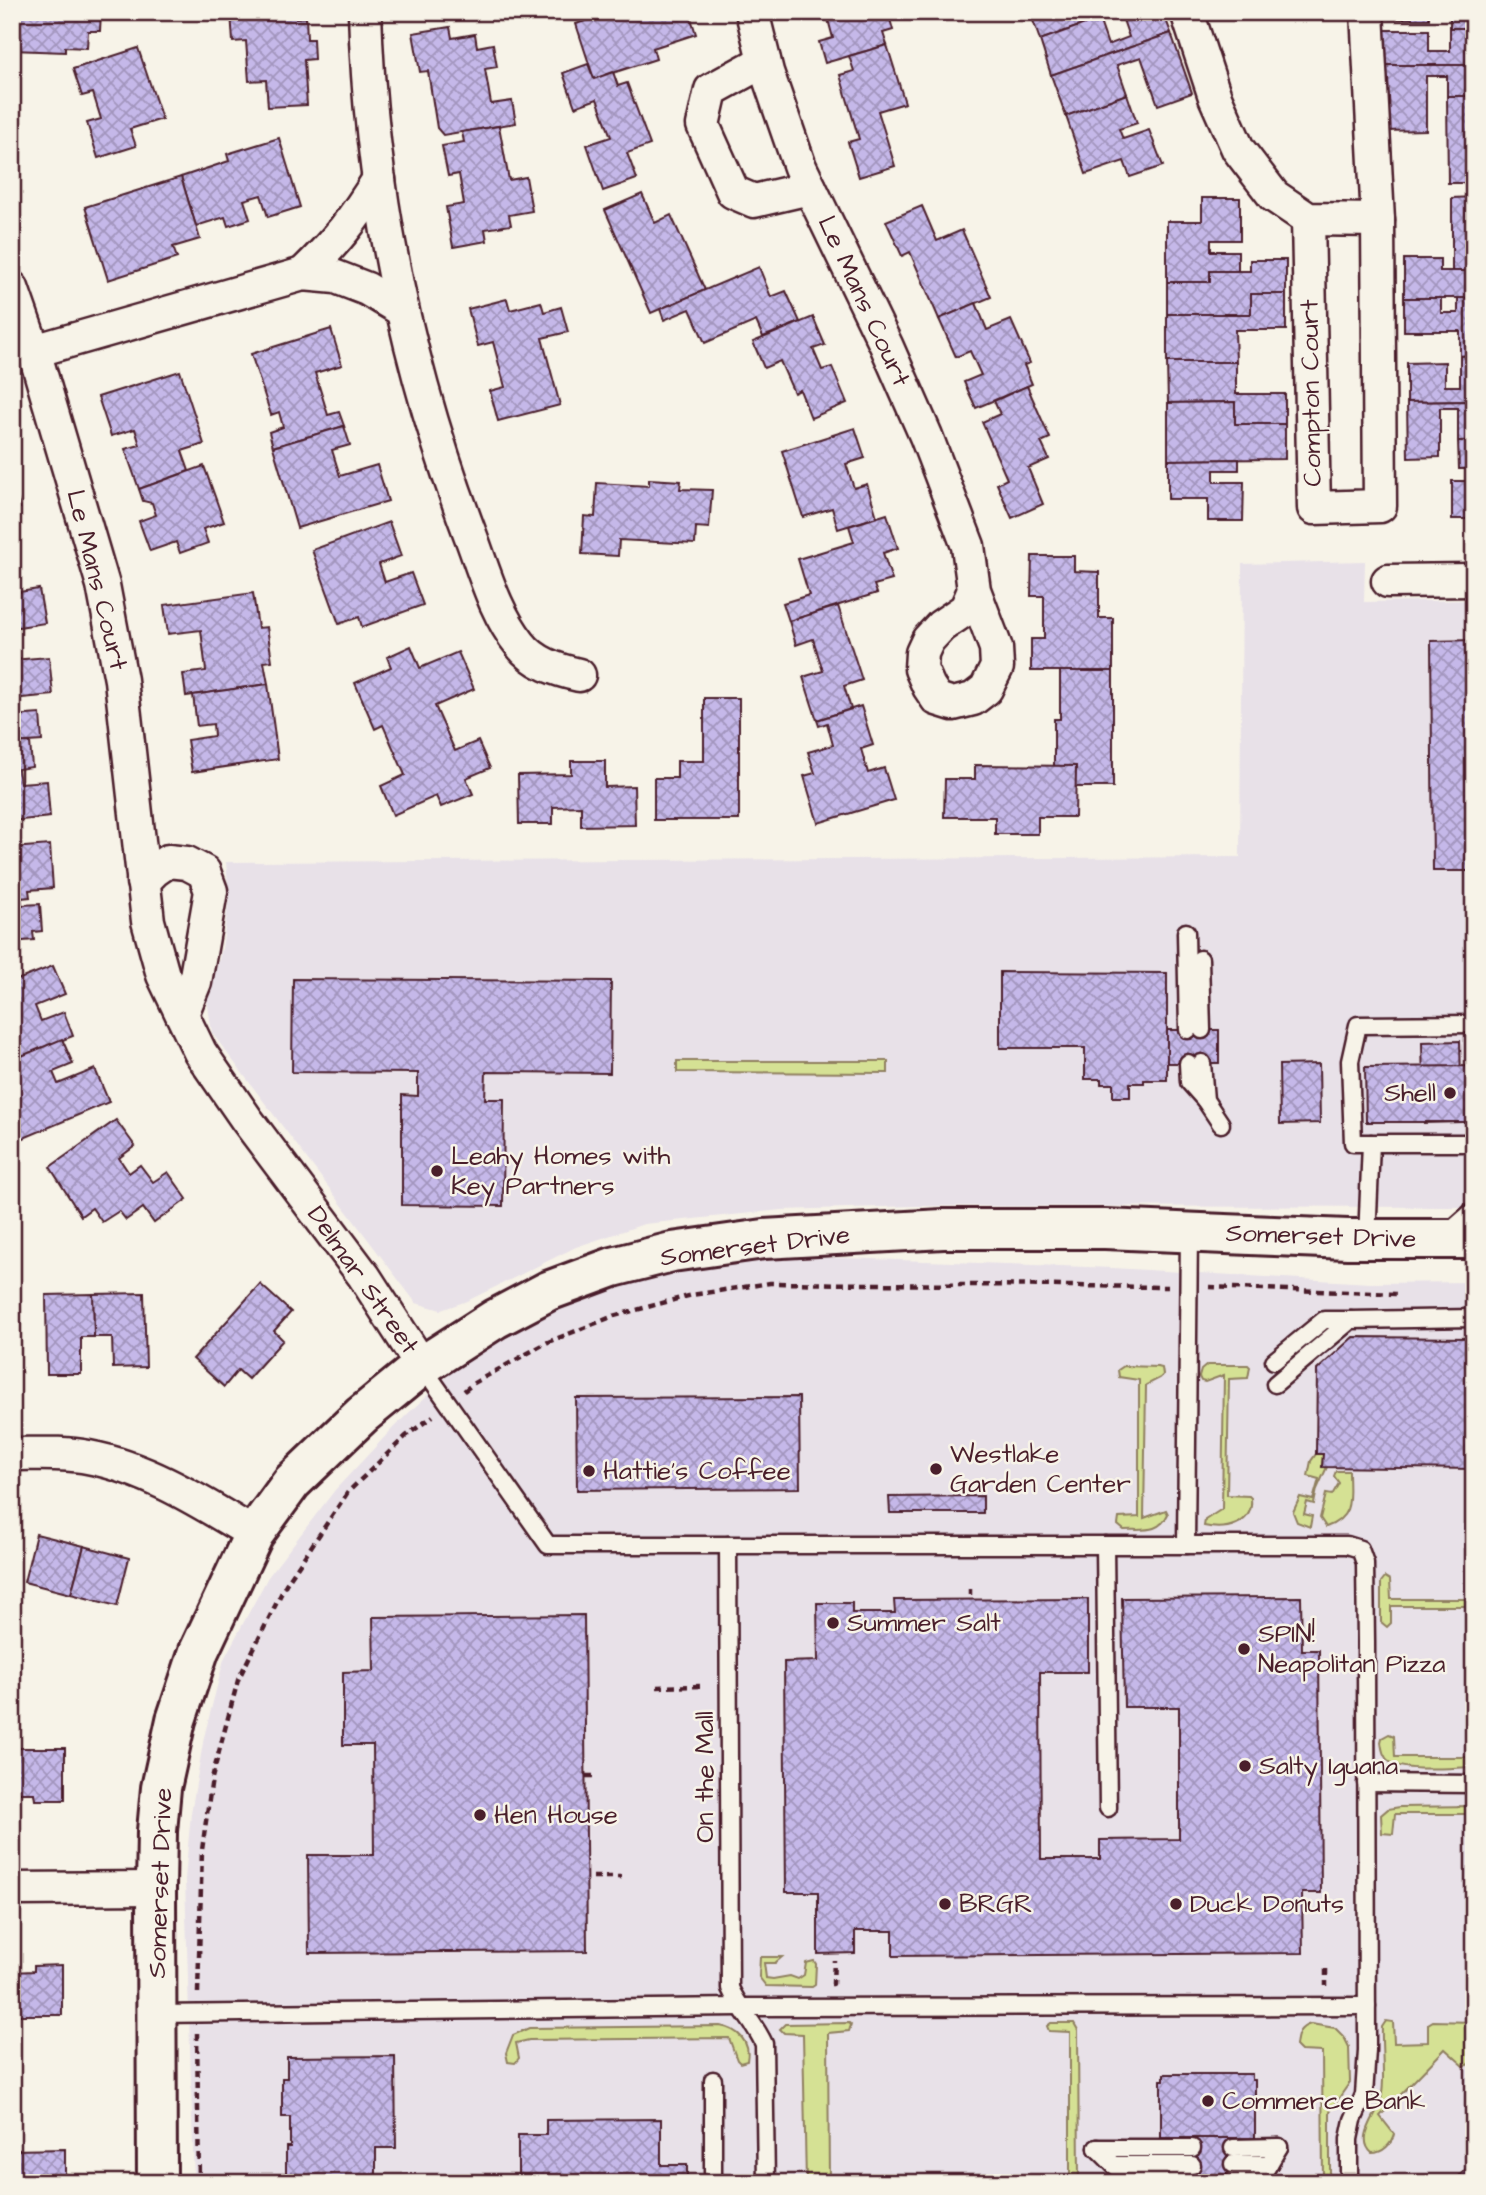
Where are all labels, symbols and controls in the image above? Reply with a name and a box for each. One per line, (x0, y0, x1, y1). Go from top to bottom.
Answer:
street label: Le Mans Court (809, 210, 920, 393)
street label: Compton Court (1291, 299, 1331, 487)
street label: Le Mans Court (57, 486, 137, 674)
place label: Shell (1384, 1075, 1436, 1111)
marker: Shell (1442, 1085, 1458, 1101)
place label: Leahy Homes with Key Partners (451, 1138, 670, 1206)
marker: Leahy Homes with Key Partners (429, 1163, 445, 1179)
street label: Delmar Street (299, 1199, 428, 1362)
street label: Somerset Drive (1225, 1215, 1417, 1257)
street label: Somerset Drive (658, 1217, 852, 1275)
place label: Westlake Garden Center (950, 1436, 1131, 1502)
place label: Hattie’s Coffee (603, 1453, 791, 1489)
marker: Westlake Garden Center (928, 1461, 944, 1477)
marker: Hattie’s Coffee (581, 1463, 597, 1479)
place label: Summer Salt (847, 1605, 1001, 1641)
marker: Summer Salt (825, 1615, 841, 1631)
place label: SPIN! Neapolitan Pizza (1258, 1616, 1445, 1682)
marker: SPIN! Neapolitan Pizza (1236, 1641, 1252, 1657)
street label: On the Mall (687, 1711, 723, 1843)
place label: Salty Iguana (1259, 1748, 1398, 1786)
marker: Salty Iguana (1237, 1758, 1253, 1774)
street label: Somerset Drive (139, 1787, 181, 1979)
place label: Hen House (494, 1797, 618, 1833)
marker: Hen House (472, 1807, 488, 1823)
place label: BRGR (959, 1886, 1033, 1922)
place label: Duck Donuts (1190, 1886, 1344, 1922)
marker: BRGR (937, 1896, 953, 1912)
marker: Duck Donuts (1168, 1896, 1184, 1912)
place label: Commerce Bank (1222, 2083, 1426, 2119)
marker: Commerce Bank (1200, 2093, 1216, 2109)

